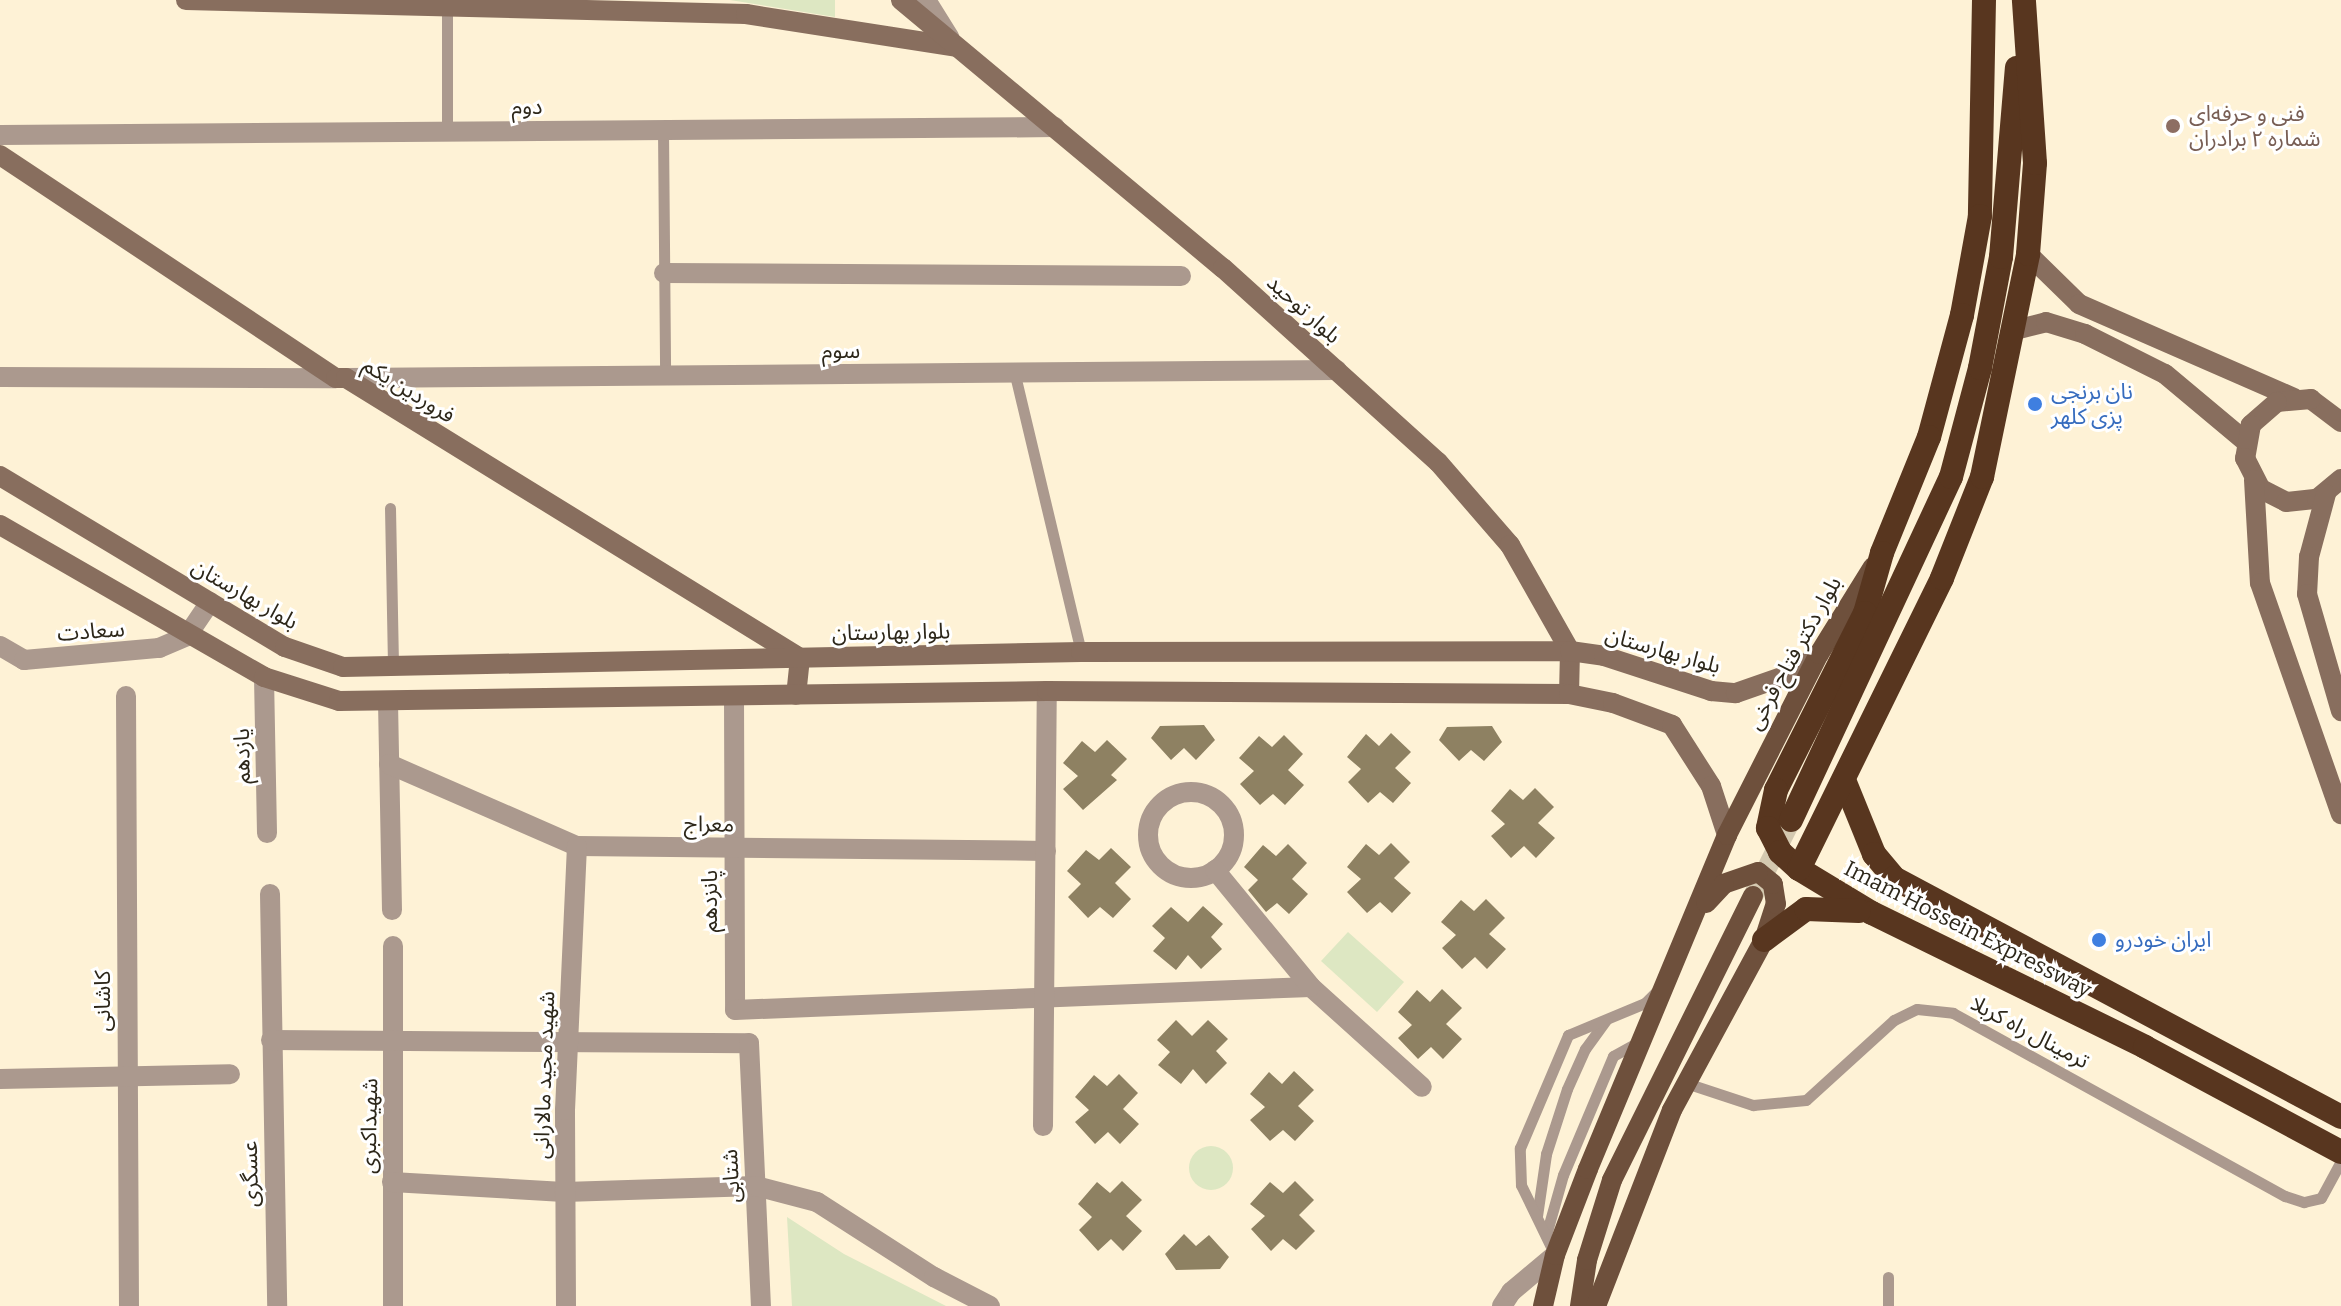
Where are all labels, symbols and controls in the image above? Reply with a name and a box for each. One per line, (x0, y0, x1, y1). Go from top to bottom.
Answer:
street label: دوم (512, 94, 542, 120)
place label: فنی و حرفه‌ای شماره ۲ برادران (2189, 100, 2320, 152)
marker: فنی و حرفه‌ای شماره ۲ برادران (2164, 117, 2182, 135)
street label: بلوار توحید (1262, 269, 1346, 349)
street label: سوم (822, 338, 860, 364)
street label: فروردین یکم (358, 351, 460, 429)
place label: نان برنجی پزی کلهر (2051, 378, 2133, 430)
marker: نان برنجی پزی کلهر (2026, 395, 2044, 413)
street label: بلوار بهارستان (187, 553, 303, 635)
street label: بلوار دکتر فتاح فرخی (1741, 572, 1847, 734)
street label: سعادت (56, 615, 126, 647)
street label: بلوار بهارستان (832, 618, 950, 646)
street label: بلوار بهارستان (1602, 621, 1724, 679)
street label: یازدهم (228, 728, 256, 784)
street label: معراج (684, 810, 734, 838)
street label: Imam Hossein Expressway (1840, 855, 2096, 1003)
street label: پانزدهم (697, 870, 723, 932)
place label: ایران خودرو (2115, 927, 2211, 953)
marker: ایران خودرو (2090, 931, 2108, 949)
street label: کاشانی (90, 970, 116, 1032)
street label: شهید مجید مالارانی (528, 990, 560, 1160)
street label: ترمینال راه کربلا (1966, 990, 2094, 1074)
street label: شهیداکبری (355, 1078, 383, 1174)
street label: عسگری (236, 1141, 264, 1207)
street label: شتابی (716, 1148, 746, 1204)

